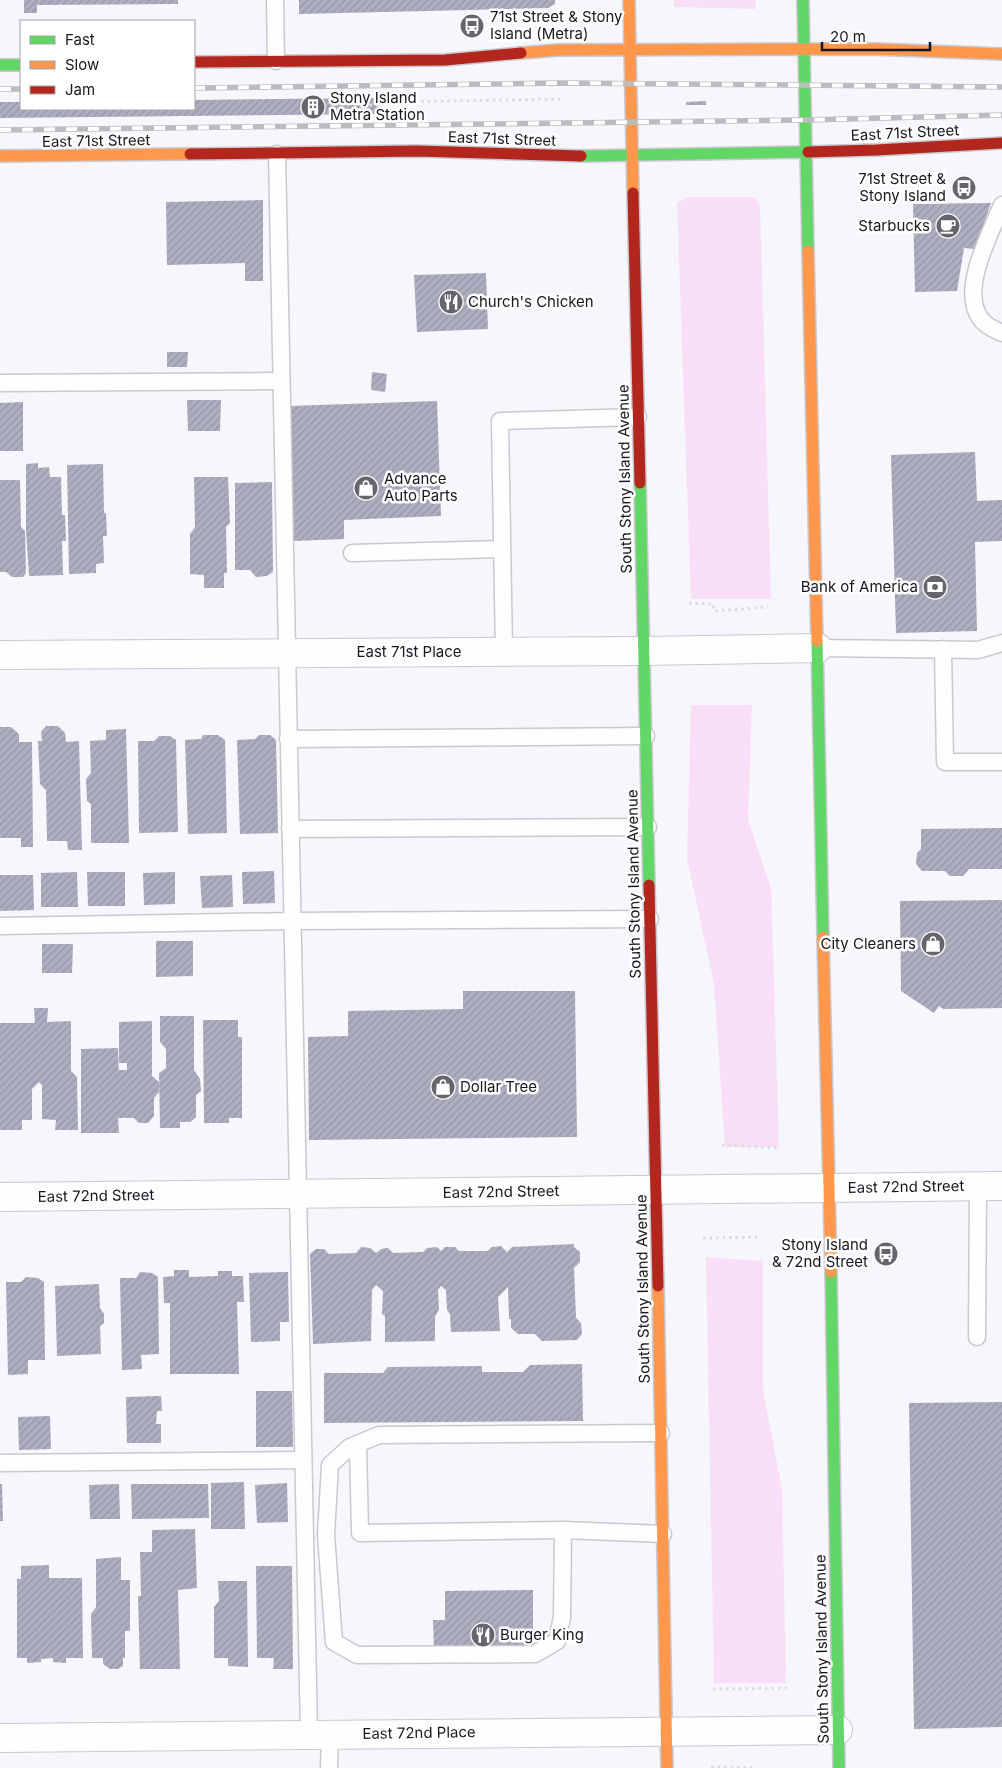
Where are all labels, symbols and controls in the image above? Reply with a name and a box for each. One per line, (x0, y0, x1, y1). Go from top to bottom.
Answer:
place label: 71st Street & Stony Island (Metra) (490, 7, 623, 43)
bus stop icon: 71st Street & Stony Island (Metra) (459, 13, 485, 39)
legend (20, 20, 195, 110)
scale bar (822, 20, 930, 52)
text: 20 m (830, 27, 866, 46)
text: Fast (65, 30, 95, 49)
text: Slow (65, 55, 99, 74)
text: Jam (65, 80, 95, 99)
place label: Stony Island Metra Station (330, 88, 425, 124)
building icon: Stony Island Metra Station (300, 94, 326, 120)
street label: East 71st Street (850, 120, 960, 145)
street label: East 71st Street (447, 127, 557, 150)
street label: East 71st Street (42, 130, 150, 151)
place label: 71st Street & Stony Island (858, 169, 946, 205)
bus stop icon: 71st Street & Stony Island (951, 175, 977, 201)
cafe icon: Starbucks (935, 213, 961, 239)
place label: Starbucks (858, 216, 930, 235)
restaurant icon: Church's Chicken (438, 289, 464, 315)
place label: Church's Chicken (468, 292, 594, 311)
street label: South Stony Island Avenue (613, 384, 636, 574)
place label: Advance Auto Parts (384, 469, 458, 505)
shop icon: Advance Auto Parts (353, 475, 379, 501)
bank icon: Bank of America (922, 574, 948, 600)
place label: Bank of America (801, 577, 918, 596)
street label: East 71st Place (356, 642, 462, 661)
street label: South Stony Island Avenue (622, 789, 645, 979)
shop icon: City Cleaners (920, 931, 946, 957)
place label: City Cleaners (820, 934, 916, 953)
shop icon: Dollar Tree (430, 1074, 456, 1100)
place label: Dollar Tree (460, 1077, 537, 1096)
street label: East 72nd Street (847, 1176, 965, 1197)
street label: East 72nd Street (442, 1181, 560, 1202)
street label: East 72nd Street (37, 1185, 155, 1206)
street label: South Stony Island Avenue (631, 1194, 654, 1384)
place label: Stony Island & 72nd Street (772, 1235, 868, 1271)
bus stop icon: Stony Island & 72nd Street (873, 1241, 899, 1267)
street label: South Stony Island Avenue (810, 1554, 833, 1744)
restaurant icon: Burger King (470, 1622, 496, 1648)
place label: Burger King (500, 1625, 584, 1644)
street label: East 72nd Place (362, 1722, 476, 1743)

